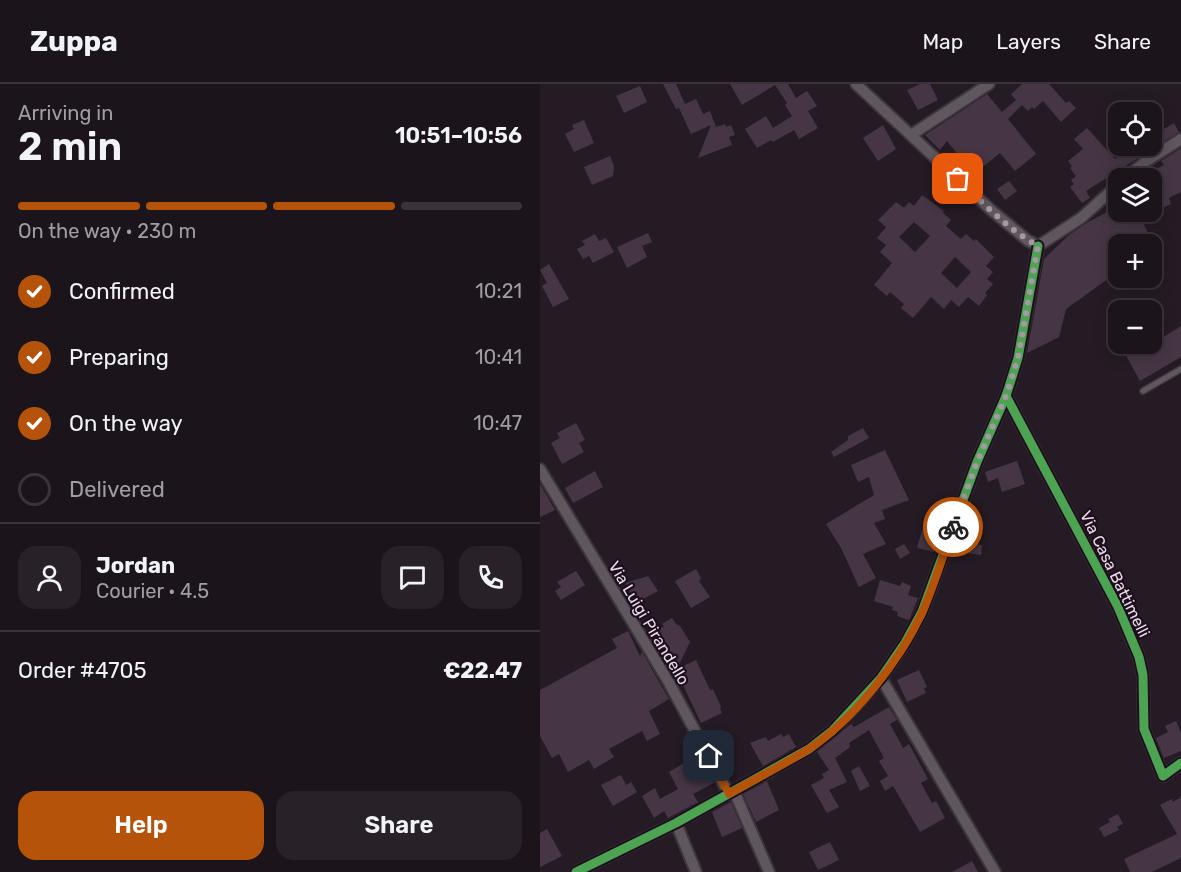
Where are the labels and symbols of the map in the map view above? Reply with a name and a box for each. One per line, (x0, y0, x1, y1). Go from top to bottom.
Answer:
pin (932, 153, 983, 204)
courier (923, 497, 983, 557)
street label: Via Casa Battimelli (1076, 508, 1154, 640)
street label: Via Luigi Pirandello (605, 558, 693, 688)
pin (683, 730, 734, 781)

